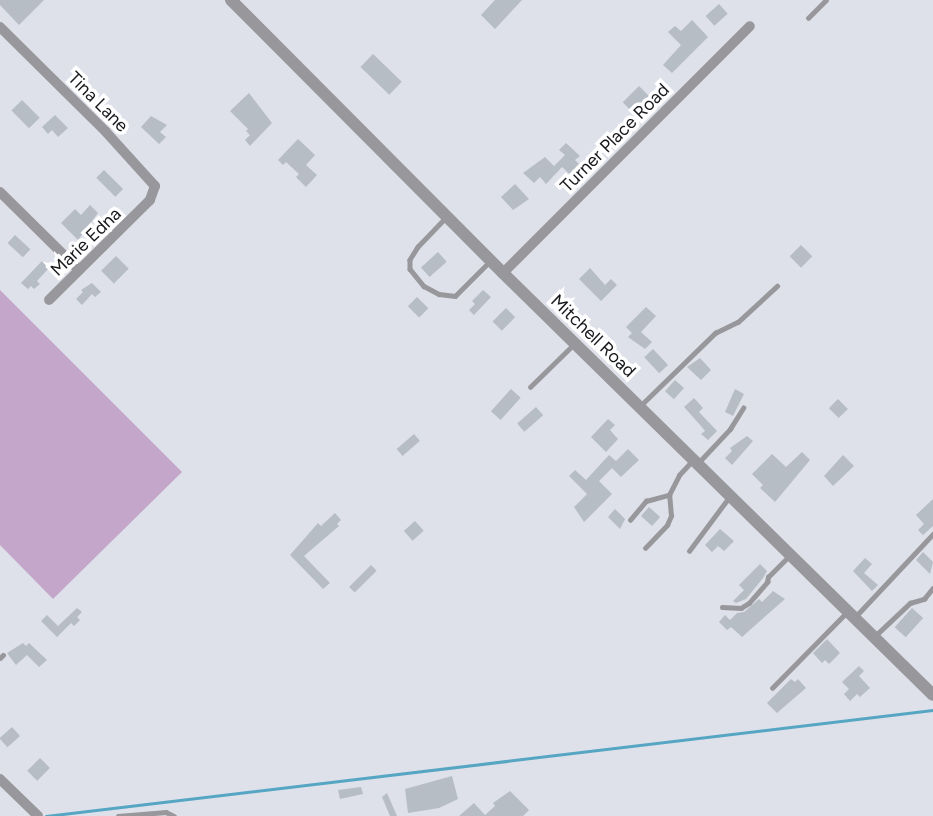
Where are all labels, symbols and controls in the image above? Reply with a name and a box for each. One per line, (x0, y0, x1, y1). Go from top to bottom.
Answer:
street label: Tina Lane (63, 67, 133, 137)
street label: Turner Place Road (556, 79, 674, 197)
street label: Marie Edna (46, 203, 126, 281)
street label: Mitchell Road (546, 290, 640, 382)

